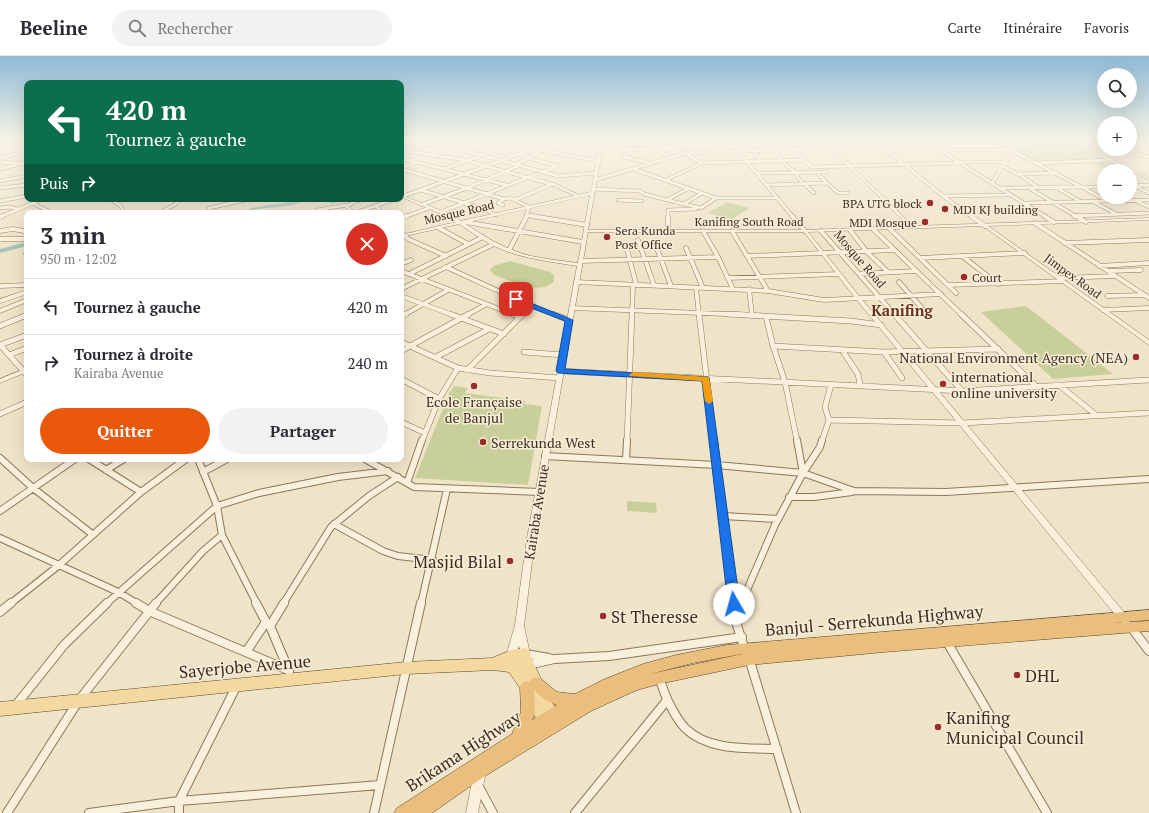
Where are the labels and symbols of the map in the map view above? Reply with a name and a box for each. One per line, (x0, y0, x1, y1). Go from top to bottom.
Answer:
place label: BPA UTG block (843, 196, 923, 211)
street label: Mosque Road (423, 197, 496, 227)
marker: BPA UTG block (925, 198, 935, 208)
place label: MDI KJ building (953, 202, 1039, 217)
marker: MDI KJ building (940, 204, 950, 214)
street label: Kanifing South Road (694, 214, 804, 229)
place label: MDI Mosque (849, 215, 917, 230)
marker: MDI Mosque (920, 217, 930, 227)
place label: Sera Kunda Post Office (615, 223, 676, 252)
street label: Mosque Road (831, 227, 889, 291)
marker: Sera Kunda Post Office (602, 232, 612, 242)
street label: Jimpex Road (1042, 250, 1105, 302)
place label: Court (972, 270, 1003, 285)
marker: Court (959, 272, 969, 282)
pin (499, 282, 533, 316)
district label: Kanifing (871, 300, 933, 320)
place label: National Environment Agency (NEA) (899, 348, 1128, 367)
marker: National Environment Agency (NEA) (1131, 352, 1141, 362)
place label: international online university (951, 367, 1058, 402)
marker: international online university (938, 379, 948, 389)
marker: Ecole Française de Banjul (469, 381, 479, 391)
place label: Ecole Française de Banjul (426, 392, 522, 427)
place label: Serrekunda West (491, 433, 596, 452)
marker: Serrekunda West (478, 437, 488, 447)
street label: Kairaba Avenue (519, 463, 553, 561)
place label: Masjid Bilal (413, 550, 502, 573)
marker: Masjid Bilal (505, 556, 515, 566)
position arrow (713, 583, 755, 625)
street label: Banjul - Serrekunda Highway (764, 599, 985, 641)
place label: St Theresse (611, 605, 698, 628)
marker: St Theresse (598, 611, 608, 621)
street label: Sayerjobe Avenue (178, 649, 312, 683)
place label: DHL (1025, 664, 1059, 687)
marker: DHL (1012, 670, 1022, 680)
street label: Brikama Highway (401, 705, 525, 797)
place label: Kanifing Municipal Council (946, 706, 1084, 749)
marker: Kanifing Municipal Council (933, 722, 943, 732)

